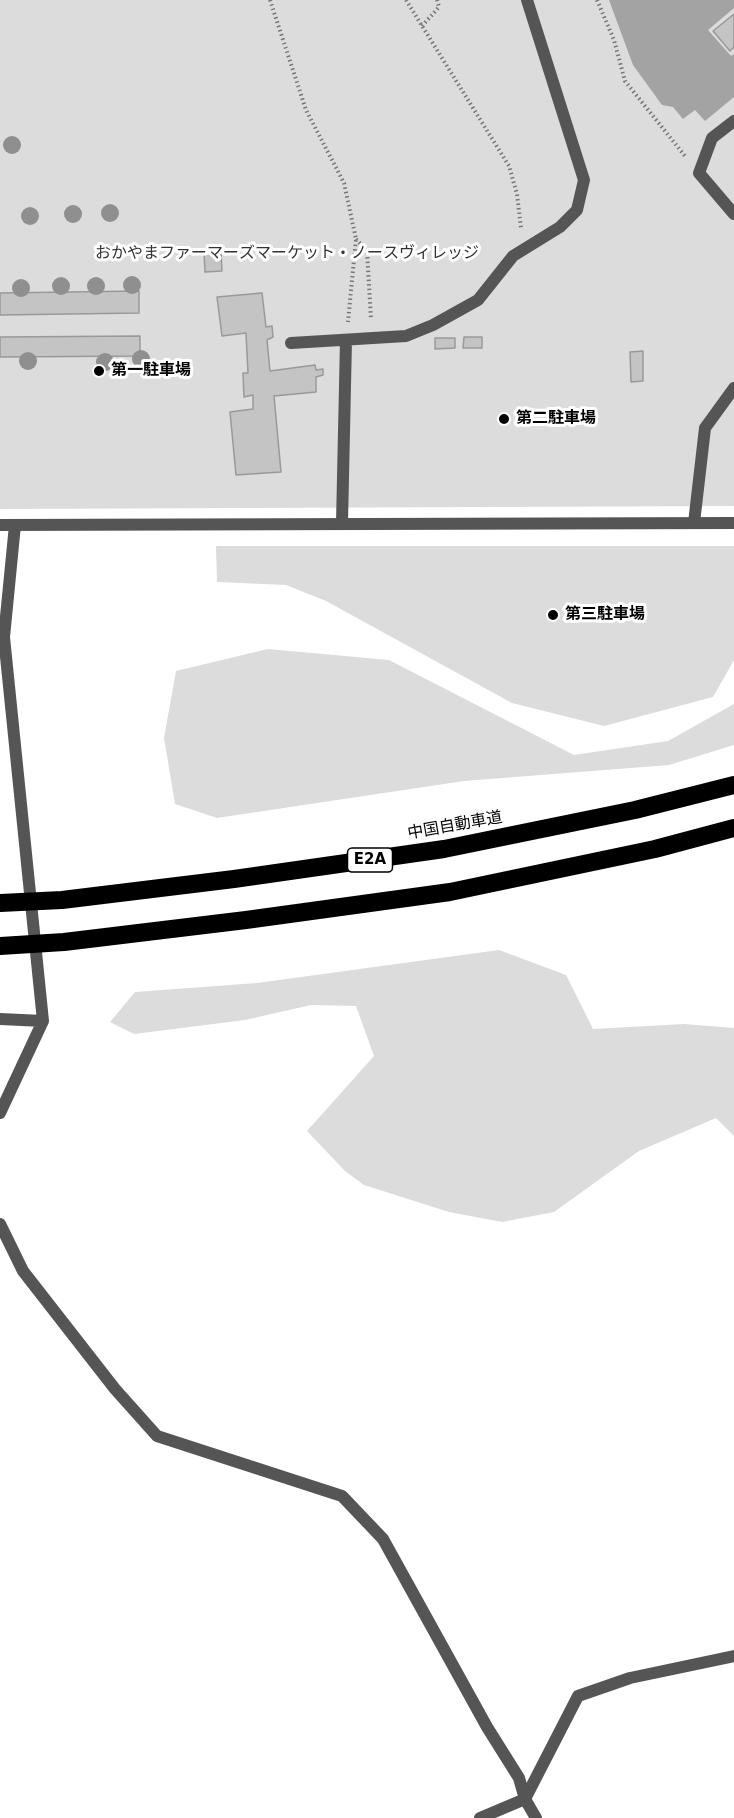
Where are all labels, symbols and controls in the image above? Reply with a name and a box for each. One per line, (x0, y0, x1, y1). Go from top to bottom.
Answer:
park label: おかやまファーマーズマーケット・ノースヴィレッジ (95, 244, 479, 264)
place label: 第一駐車場 (111, 361, 191, 381)
marker: 第一駐車場 (92, 364, 106, 378)
place label: 第二駐車場 (516, 409, 596, 429)
marker: 第二駐車場 (497, 412, 511, 426)
place label: 第三駐車場 (565, 605, 645, 625)
marker: 第三駐車場 (546, 608, 560, 622)
street label: 中国自動車道 (406, 808, 504, 844)
road number: E2A (348, 848, 392, 872)

